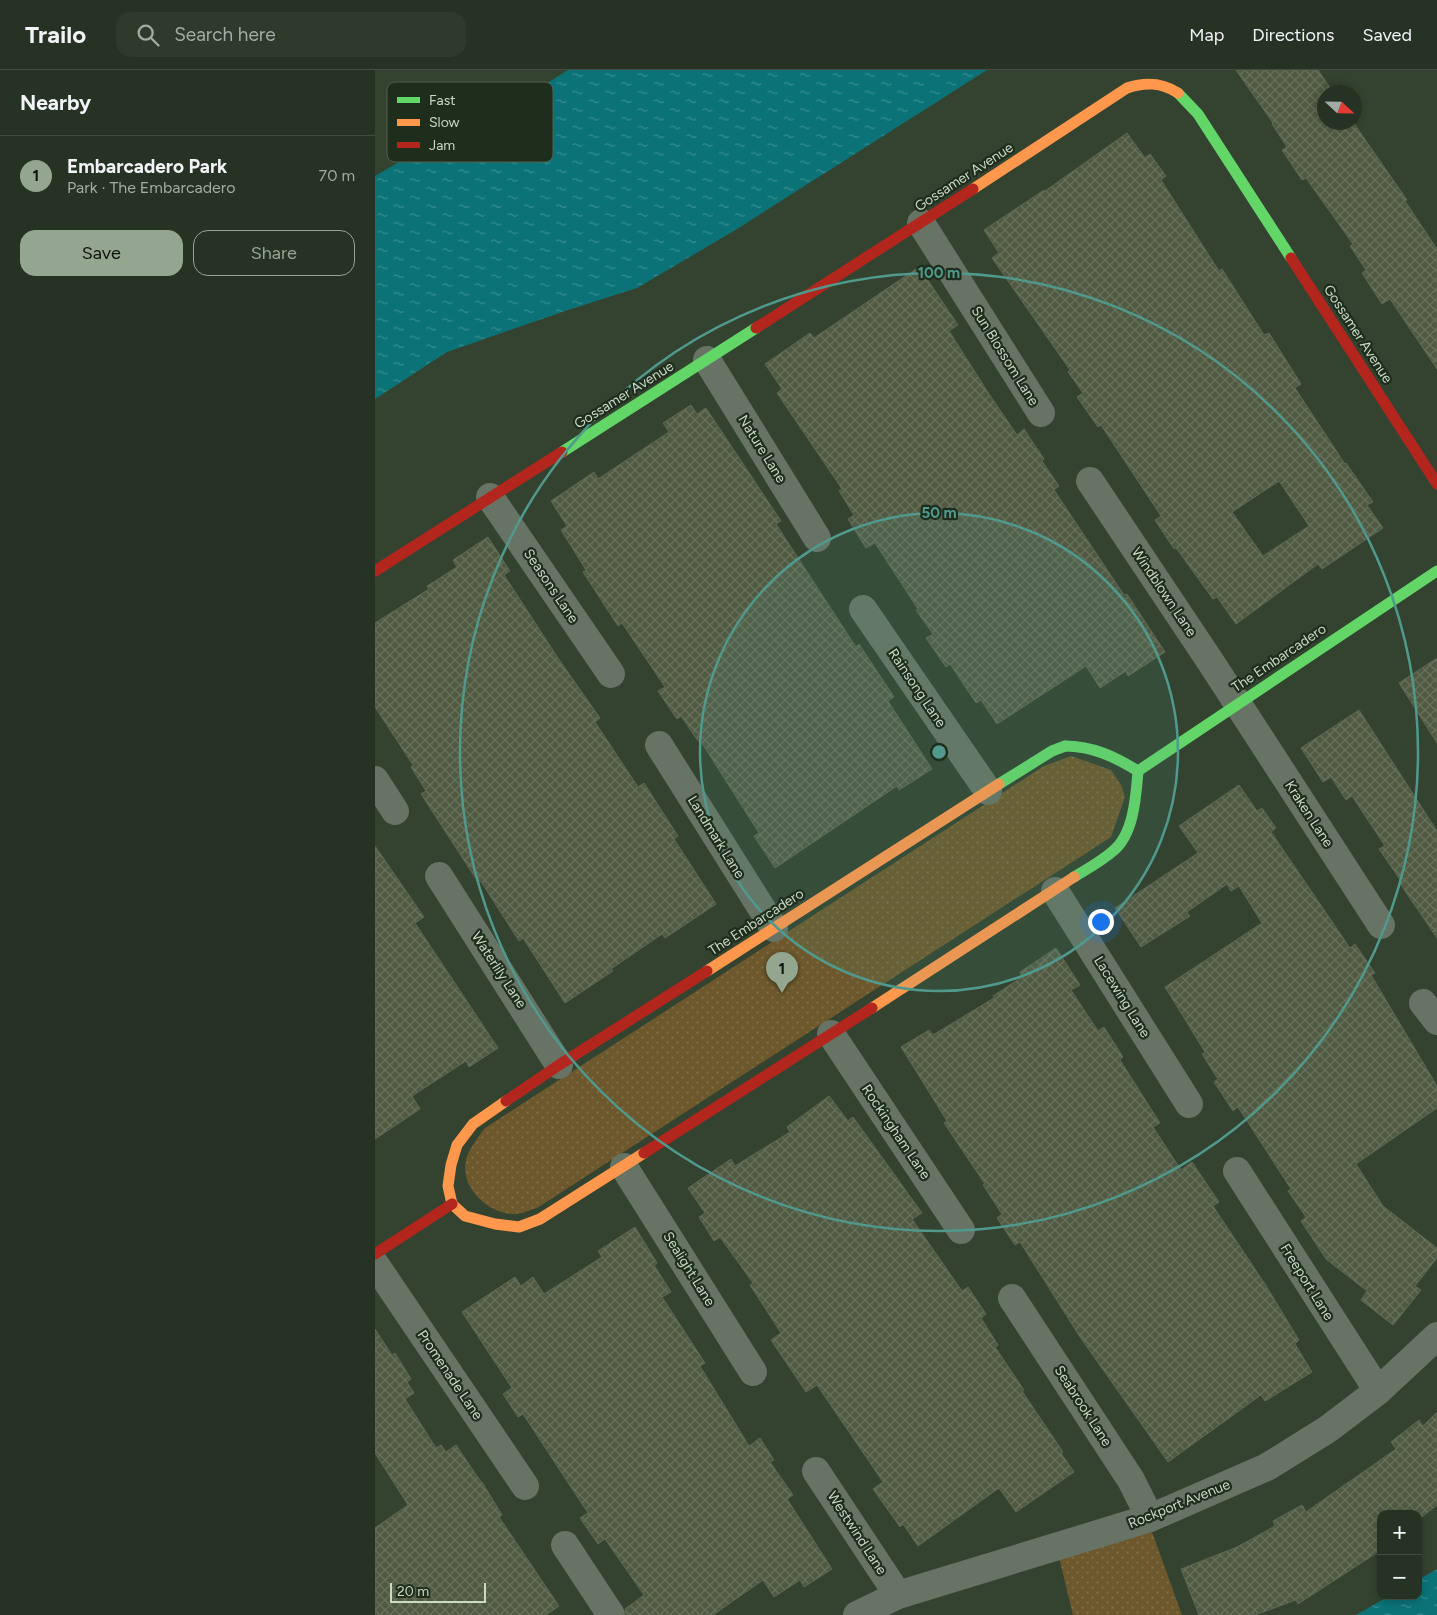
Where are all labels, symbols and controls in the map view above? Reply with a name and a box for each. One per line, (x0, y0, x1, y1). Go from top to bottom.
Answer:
search box (116, 12, 466, 57)
text: Trailo (25, 20, 86, 49)
icon: search (134, 21, 162, 49)
text: Search here (174, 23, 276, 46)
text: Map (1189, 24, 1224, 46)
text: Directions (1252, 24, 1334, 46)
text: Saved (1362, 24, 1412, 46)
legend (387, 82, 553, 162)
north arrow (1317, 85, 1362, 130)
text: Nearby (20, 90, 91, 115)
text: Fast (429, 92, 455, 109)
text: Slow (429, 114, 460, 131)
text: Jam (429, 137, 455, 154)
street label: Gossamer Avenue (912, 139, 1017, 215)
text: Embarcadero Park (67, 155, 227, 178)
text: 1 (33, 166, 39, 185)
text: 70 m (319, 166, 355, 185)
text: Park · The Embarcadero (67, 178, 236, 197)
button: Save (20, 230, 183, 276)
button: Share (193, 230, 355, 276)
text: 100 m (918, 264, 960, 282)
street label: Gossamer Avenue (1320, 282, 1396, 387)
street label: Sun Blossom Lane (968, 303, 1043, 409)
street label: Gossamer Avenue (571, 357, 677, 432)
street label: Nature Lane (734, 412, 790, 486)
text: 50 m (921, 504, 957, 522)
street label: Windblown Lane (1128, 544, 1200, 640)
street label: Seasons Lane (520, 546, 582, 627)
street label: The Embarcadero (1229, 620, 1329, 696)
street label: Rainsong Lane (885, 646, 950, 731)
centre of rings (930, 743, 948, 761)
street label: Kraken Lane (1281, 778, 1337, 851)
street label: Landmark Lane (684, 792, 748, 882)
street label: The Embarcadero (705, 885, 807, 959)
your location (1088, 909, 1114, 935)
street label: Waterlily Lane (468, 929, 530, 1012)
pin: 1 (766, 952, 798, 993)
street label: Lacewing Lane (1090, 953, 1154, 1041)
street label: Rockingham Lane (858, 1081, 934, 1183)
street label: Sealight Lane (659, 1229, 719, 1310)
street label: Freeport Lane (1277, 1241, 1338, 1324)
street label: Promenade Lane (414, 1327, 486, 1423)
street label: Seabrook Lane (1051, 1363, 1116, 1450)
street label: Rockport Avenue (1126, 1476, 1233, 1532)
street label: Westwind Lane (824, 1488, 890, 1578)
map controls (1377, 1510, 1422, 1600)
button: + (1377, 1510, 1422, 1555)
button: − (1377, 1555, 1422, 1600)
scale bar (390, 1580, 486, 1603)
text: 20 m (397, 1583, 429, 1600)

